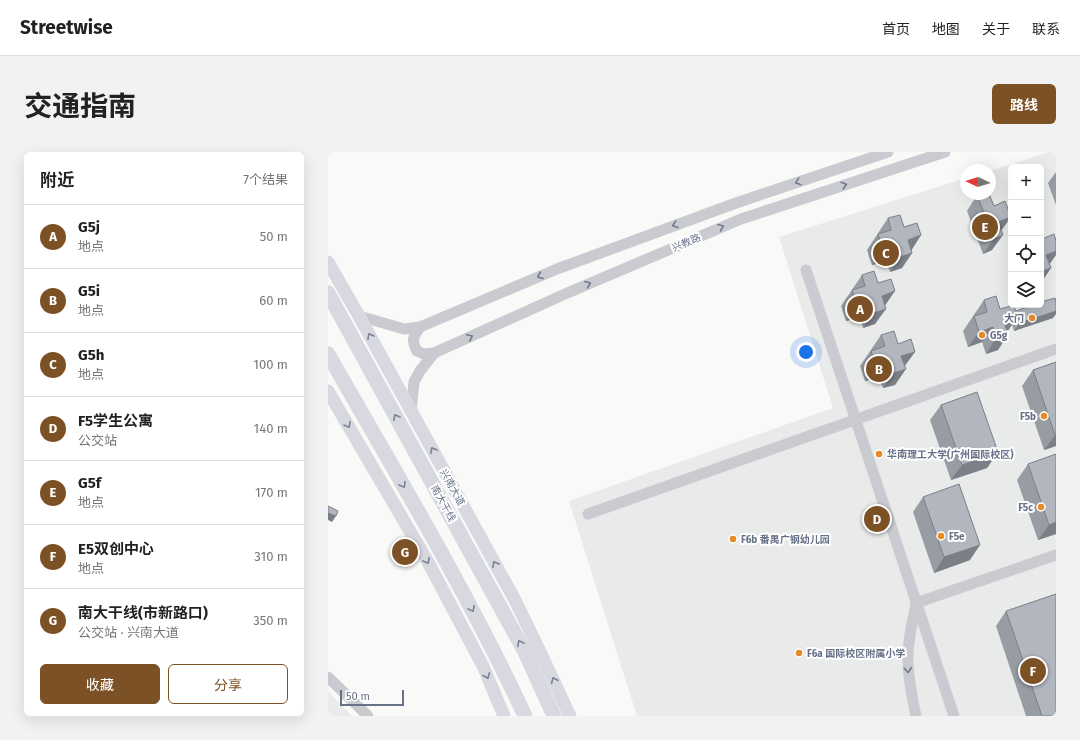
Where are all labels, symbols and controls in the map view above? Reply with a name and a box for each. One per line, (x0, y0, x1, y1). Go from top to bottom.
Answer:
text: Streetwise (20, 16, 113, 39)
text: 首页 (882, 21, 910, 38)
text: 地图 (932, 21, 960, 38)
text: 关于 (982, 21, 1010, 38)
text: 联系 (1032, 21, 1060, 38)
button: 路线 (992, 84, 1056, 124)
text: 交通指南 (24, 90, 136, 123)
north arrow (960, 164, 996, 200)
map controls (1008, 164, 1044, 308)
button: + (1008, 164, 1044, 200)
text: 附近 (40, 170, 74, 191)
text: 7个结果 (243, 172, 288, 187)
one-way arrow (795, 178, 802, 186)
one-way arrow (840, 181, 847, 190)
button: − (1008, 200, 1044, 236)
pin: E (972, 212, 998, 242)
text: G5j (78, 218, 100, 236)
one-way arrow (672, 221, 679, 229)
one-way arrow (717, 224, 724, 232)
text: A (49, 229, 57, 244)
text: 50 m (260, 229, 288, 244)
street label: 兴教路 (670, 232, 703, 254)
button: locate (1008, 236, 1044, 272)
pin: C (873, 238, 899, 268)
text: 地点 (78, 239, 104, 254)
one-way arrow (537, 271, 545, 279)
button: layers (1008, 272, 1044, 308)
one-way arrow (585, 280, 592, 288)
text: G5i (78, 282, 100, 300)
text: B (49, 293, 57, 308)
text: 60 m (259, 293, 288, 308)
pin: A (847, 294, 873, 324)
text: 地点 (78, 303, 104, 318)
place label: 大门 (1004, 313, 1024, 325)
marker: 大门 (1027, 313, 1037, 323)
marker: G5g (977, 330, 987, 340)
place label: G5g (990, 330, 1008, 342)
one-way arrow (368, 333, 375, 340)
one-way arrow (465, 334, 473, 342)
your location (796, 342, 816, 362)
text: G5h (78, 346, 104, 364)
pin: B (866, 354, 892, 384)
text: C (49, 357, 57, 372)
text: 100 m (253, 357, 288, 372)
text: 地点 (78, 367, 104, 382)
place label: F5b (1020, 411, 1036, 423)
marker: F5b (1039, 411, 1049, 421)
text: F5学生公寓 (78, 412, 153, 430)
one-way arrow (394, 414, 401, 421)
text: D (49, 421, 57, 436)
text: 140 m (254, 421, 288, 436)
one-way arrow (343, 421, 350, 428)
text: 公交站 (78, 433, 117, 448)
one-way arrow (430, 447, 438, 454)
place label: 华南理工大学(广州国际校区) (887, 448, 1014, 461)
marker: 华南理工大学(广州国际校区) (874, 449, 884, 459)
street label: 兴南大道 (437, 467, 467, 508)
text: G5f (78, 474, 101, 492)
one-way arrow (398, 481, 406, 488)
street label: 南大干线 (428, 483, 458, 524)
text: E (50, 485, 56, 500)
text: 170 m (255, 485, 288, 500)
text: 地点 (78, 495, 104, 510)
place label: F5c (1018, 502, 1033, 514)
marker: F5c (1036, 502, 1046, 512)
pin: D (864, 504, 890, 534)
marker: F5e (936, 531, 946, 541)
place label: F5e (949, 531, 965, 543)
place label: F6b 番禺广钢幼儿园 (741, 533, 830, 546)
marker: F6b 番禺广钢幼儿园 (728, 534, 738, 544)
pin: G (392, 537, 418, 567)
text: E5双创中心 (78, 540, 154, 558)
text: F (50, 549, 56, 564)
text: 310 m (254, 549, 288, 564)
one-way arrow (423, 557, 430, 564)
text: 地点 (78, 561, 104, 576)
one-way arrow (493, 561, 500, 568)
text: 南大干线(市新路口) (78, 604, 208, 622)
one-way arrow (467, 605, 474, 612)
text: G (49, 613, 57, 628)
text: 350 m (253, 613, 288, 628)
text: 公交站 · 兴南大道 (78, 625, 179, 640)
one-way arrow (517, 639, 525, 647)
place label: F6a 国际校区附属小学 (807, 647, 905, 660)
marker: F6a 国际校区附属小学 (794, 648, 804, 658)
pin: F (1020, 656, 1046, 686)
button: 收藏 (40, 664, 160, 704)
button: 分享 (168, 664, 288, 704)
one-way arrow (904, 667, 913, 673)
one-way arrow (483, 673, 491, 680)
one-way arrow (550, 677, 558, 684)
scale bar (340, 688, 404, 707)
text: 50 m (346, 690, 370, 703)

